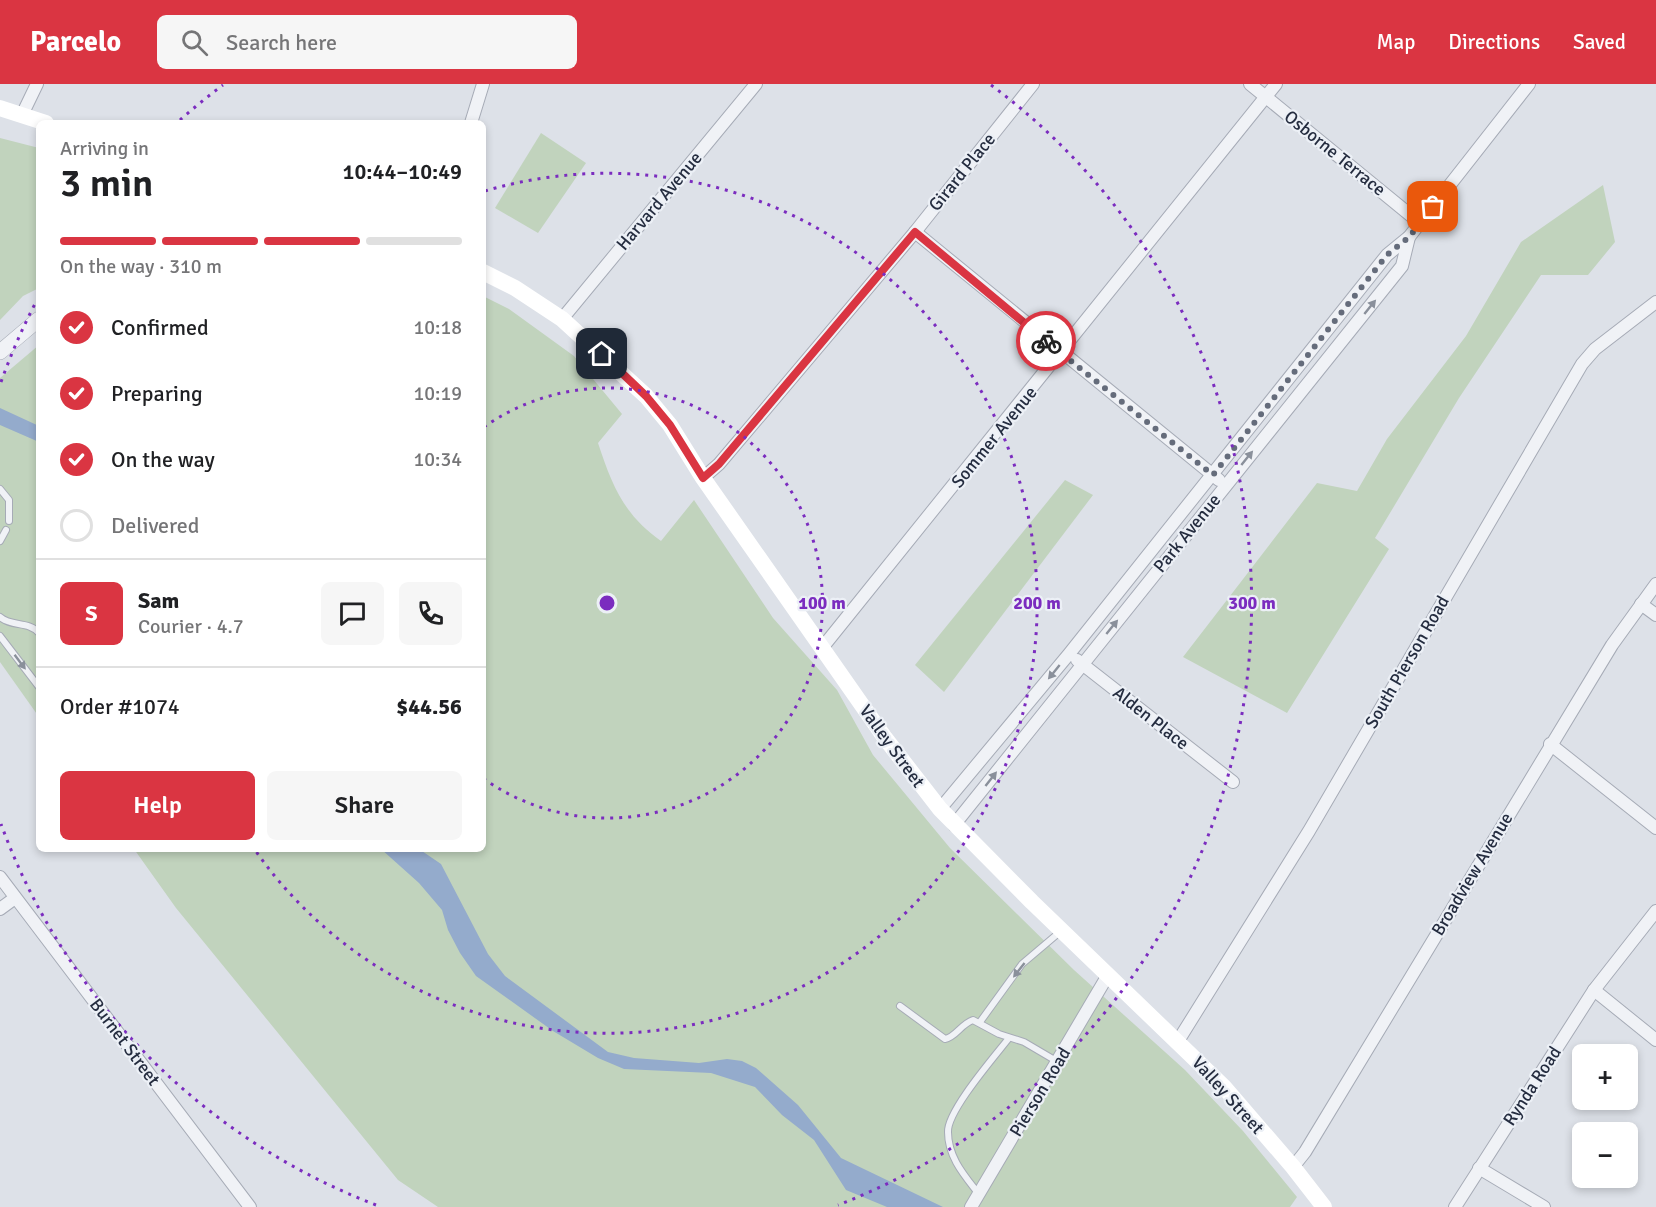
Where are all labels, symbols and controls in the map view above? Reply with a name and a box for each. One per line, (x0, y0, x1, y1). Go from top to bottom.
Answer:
search box (157, 15, 577, 69)
text: Parcelo (30, 25, 121, 59)
icon: search (178, 26, 211, 59)
text: Search here (226, 29, 337, 56)
text: Map (1377, 29, 1415, 55)
text: Directions (1448, 29, 1540, 55)
text: Saved (1573, 29, 1626, 55)
street label: Osborne Terrace (1280, 105, 1390, 201)
street label: Girard Place (924, 129, 1000, 215)
text: Arriving in (60, 136, 149, 161)
street label: Harvard Avenue (611, 147, 707, 255)
text: 10:44–10:49 (343, 158, 462, 185)
text: 3 min (60, 159, 153, 207)
pin (1407, 181, 1458, 232)
icon: bag (1416, 190, 1449, 223)
text: On the way · 310 m (60, 254, 222, 279)
one-way arrow (1363, 299, 1375, 314)
icon: check (60, 311, 93, 344)
courier (1016, 311, 1076, 371)
text: Confirmed (111, 314, 209, 341)
text: 10:18 (413, 315, 462, 340)
icon: bike (1030, 325, 1063, 358)
pin (576, 328, 627, 379)
icon: home (585, 337, 618, 370)
icon: check (60, 377, 93, 410)
text: Preparing (111, 380, 203, 407)
text: 10:19 (413, 381, 462, 406)
street label: Sommer Avenue (946, 382, 1042, 492)
icon: check (60, 443, 93, 476)
text: On the way (111, 446, 215, 473)
text: 10:34 (413, 447, 462, 472)
one-way arrow (1241, 451, 1253, 466)
street label: Park Avenue (1149, 489, 1225, 577)
text: Delivered (111, 512, 199, 539)
button: chat (321, 582, 384, 645)
button: phone (399, 582, 462, 645)
text: Sam (138, 587, 179, 614)
text: 100 m (798, 592, 846, 614)
text: 200 m (1013, 592, 1061, 614)
text: 300 m (1228, 592, 1276, 614)
street label: South Pierson Road (1360, 592, 1454, 732)
centre of rings (597, 593, 617, 613)
text: S (85, 600, 98, 627)
text: Courier · 4.7 (138, 614, 244, 639)
one-way arrow (1105, 619, 1118, 634)
one-way arrow (13, 654, 25, 669)
one-way arrow (1048, 664, 1061, 680)
street label: Alden Place (1109, 682, 1193, 754)
text: Order #1074 (60, 693, 180, 720)
text: $44.56 (396, 693, 462, 720)
street label: Valley Street (855, 700, 929, 792)
button: Help (60, 771, 255, 840)
button: Share (267, 771, 462, 840)
one-way arrow (984, 772, 996, 787)
street label: Broadview Avenue (1427, 808, 1517, 940)
one-way arrow (1013, 962, 1025, 978)
street label: Burnet Street (85, 994, 165, 1090)
street label: Rynda Road (1498, 1042, 1566, 1130)
street label: Pierson Road (1005, 1043, 1075, 1141)
map controls (1572, 1044, 1638, 1188)
button: + (1572, 1044, 1638, 1110)
street label: Valley Street (1187, 1052, 1269, 1138)
button: − (1572, 1122, 1638, 1188)

